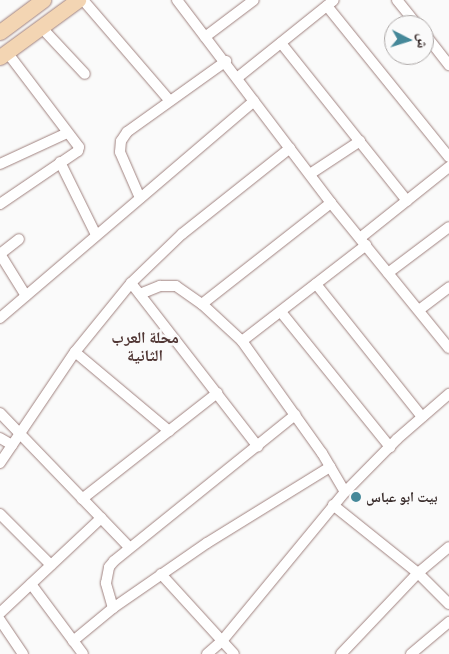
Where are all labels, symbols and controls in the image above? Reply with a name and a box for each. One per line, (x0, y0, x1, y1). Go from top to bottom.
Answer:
north arrow (384, 15, 434, 65)
text: ش (414, 33, 432, 49)
district label: محلة العرب الثانية (111, 328, 179, 366)
place label: بيت ابو عباس (366, 489, 438, 505)
marker: بيت ابو عباس (350, 491, 362, 503)

